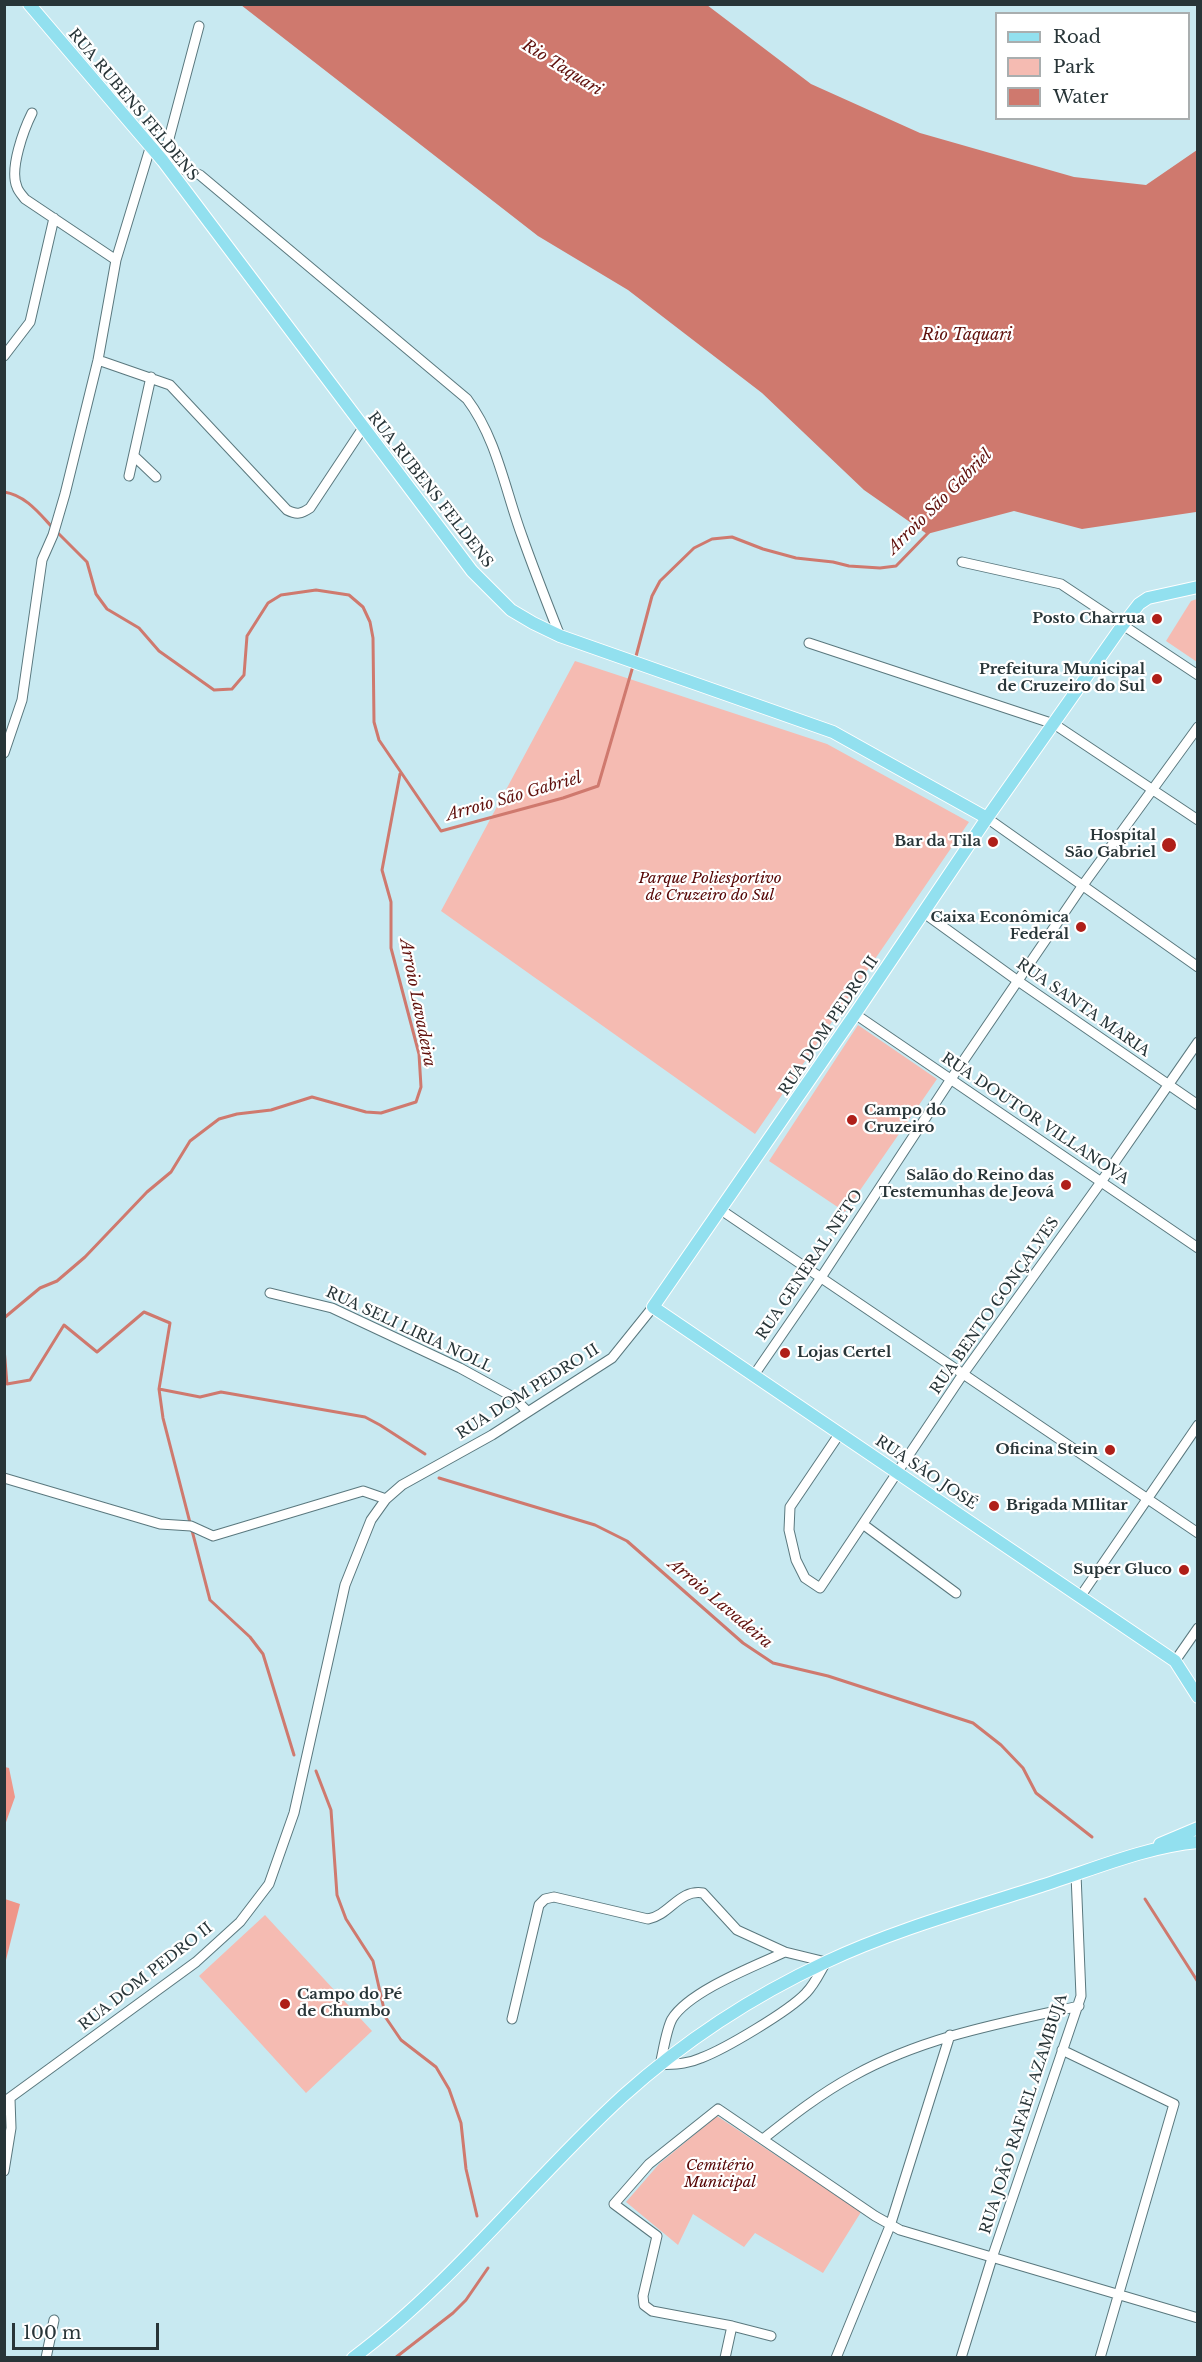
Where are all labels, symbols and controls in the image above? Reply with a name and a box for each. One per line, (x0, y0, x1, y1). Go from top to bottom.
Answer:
legend (995, 12, 1190, 120)
street label: RUA RUBENS FELDENS (64, 25, 202, 185)
text: Road (1053, 26, 1101, 48)
water label: Rio Taquari (519, 36, 605, 100)
text: Park (1053, 56, 1095, 78)
text: Water (1053, 86, 1108, 108)
water label: Rio Taquari (922, 325, 1012, 345)
street label: RUA RUBENS FELDENS (364, 409, 496, 571)
water label: Arroio São Gabriel (884, 446, 996, 558)
place label: Posto Charrua (1032, 610, 1145, 628)
marker: Posto Charrua (1150, 612, 1164, 626)
place label: Prefeitura Municipal de Cruzeiro do Sul (979, 661, 1145, 696)
marker: Prefeitura Municipal de Cruzeiro do Sul (1150, 672, 1164, 686)
water label: Arroio São Gabriel (444, 768, 584, 826)
place label: Hospital São Gabriel (1065, 827, 1156, 862)
place label: Bar da Tila (894, 833, 981, 851)
marker: Bar da Tila (986, 835, 1000, 849)
marker: Hospital São Gabriel (1160, 836, 1178, 854)
park label: Parque Poliesportivo de Cruzeiro do Sul (638, 870, 782, 905)
place label: Caixa Econômica Federal (931, 909, 1069, 944)
marker: Caixa Econômica Federal (1074, 920, 1088, 934)
water label: Arroio Lavadeira (395, 937, 439, 1069)
street label: RUA DOM PEDRO II (776, 953, 882, 1099)
street label: RUA SANTA MARIA (1013, 955, 1153, 1061)
street label: RUA DOUTOR VILLANOVA (938, 1049, 1132, 1189)
place label: Campo do Cruzeiro (864, 1102, 946, 1137)
marker: Campo do Cruzeiro (845, 1113, 859, 1127)
place label: Salão do Reino das Testemunhas de Jeová (879, 1167, 1054, 1202)
marker: Salão do Reino das Testemunhas de Jeová (1059, 1178, 1073, 1192)
street label: RUA GENERAL NETO (753, 1187, 867, 1343)
street label: RUA BENTO GONÇALVES (927, 1214, 1063, 1398)
street label: RUA SELI LIRIA NOLL (323, 1283, 495, 1377)
street label: RUA DOM PEDRO II (454, 1341, 602, 1443)
place label: Lojas Certel (797, 1344, 891, 1362)
marker: Lojas Certel (778, 1346, 792, 1360)
street label: RUA SÃO JOSÉ (872, 1432, 980, 1514)
place label: Oficina Stein (995, 1441, 1098, 1459)
marker: Oficina Stein (1103, 1443, 1117, 1457)
place label: Brigada MIlitar (1006, 1497, 1128, 1515)
marker: Brigada MIlitar (987, 1499, 1001, 1513)
water label: Arroio Lavadeira (664, 1555, 776, 1653)
place label: Super Gluco (1073, 1561, 1172, 1579)
marker: Super Gluco (1177, 1563, 1191, 1577)
street label: RUA DOM PEDRO II (76, 1919, 216, 2035)
place label: Campo do Pé de Chumbo (297, 1986, 402, 2021)
street label: RUA JOÃO RAFAEL AZAMBUJA (977, 1992, 1071, 2236)
marker: Campo do Pé de Chumbo (278, 1997, 292, 2011)
park label: Cemitério Municipal (684, 2157, 756, 2192)
scale bar (15, 2311, 162, 2349)
text: 100 m (23, 2322, 81, 2344)

